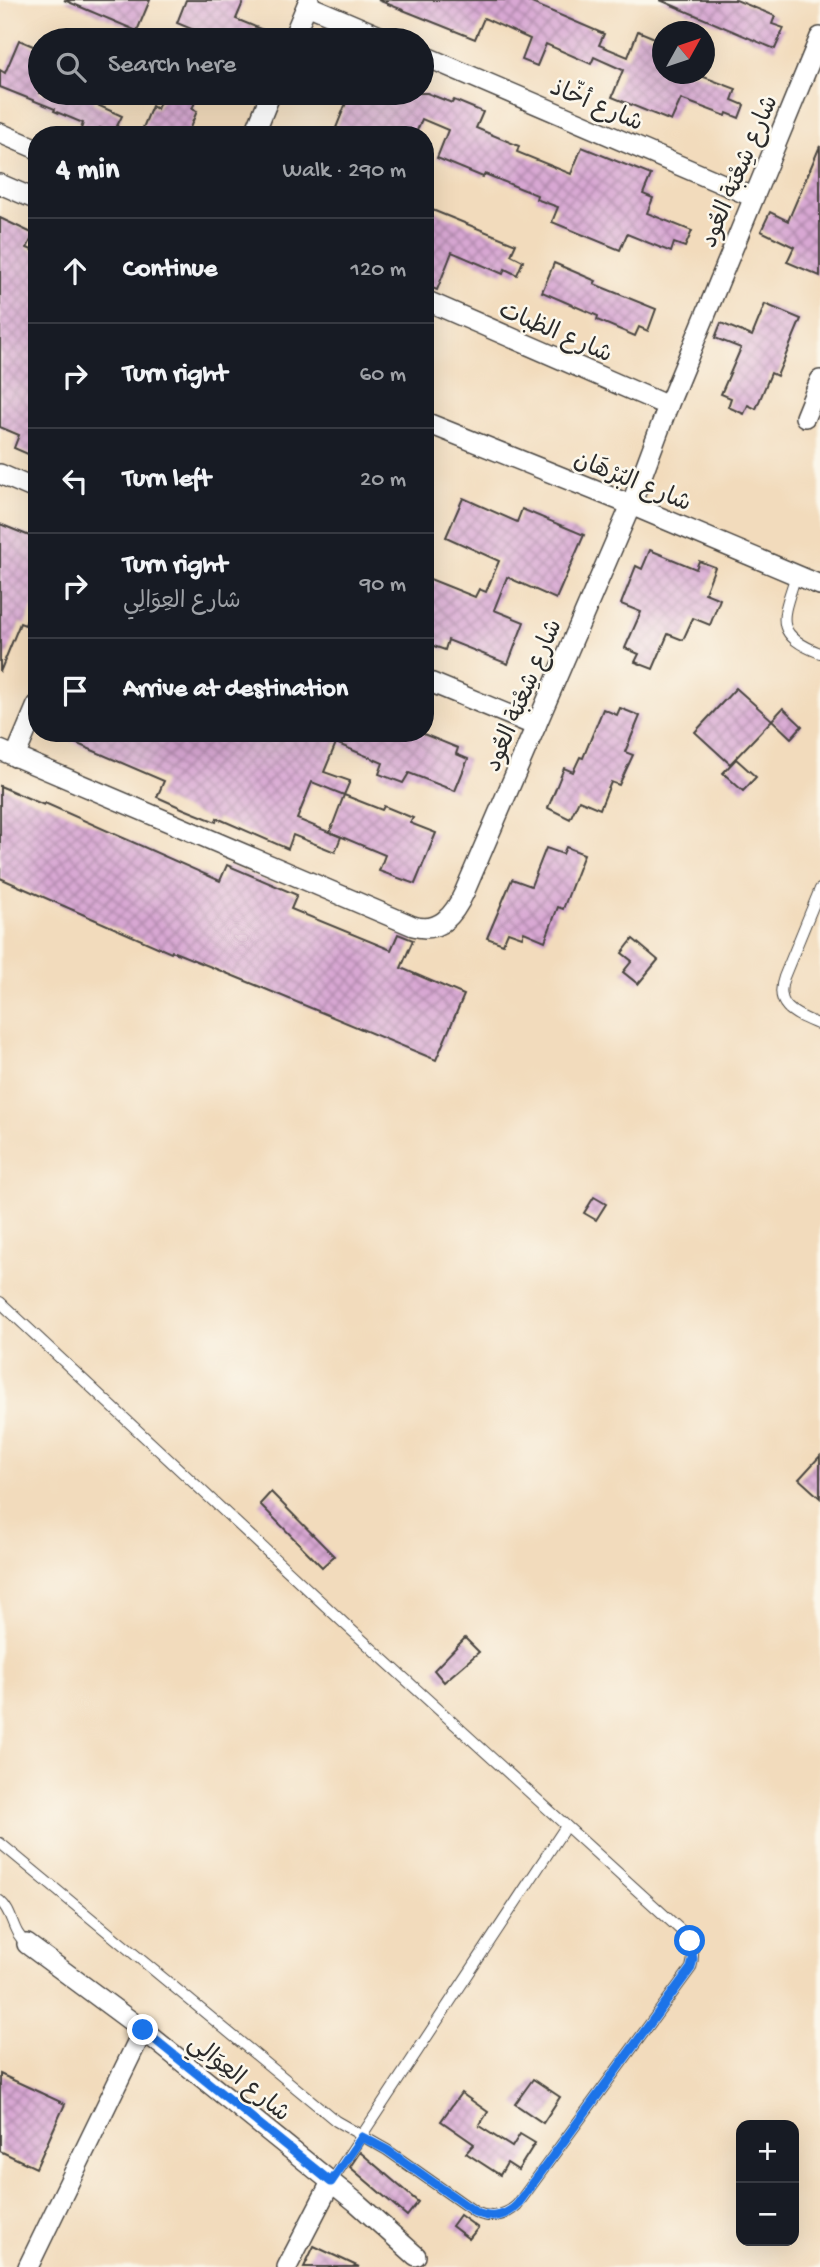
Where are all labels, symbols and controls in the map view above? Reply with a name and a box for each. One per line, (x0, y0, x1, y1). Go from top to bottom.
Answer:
north arrow (652, 21, 715, 84)
search box (28, 28, 434, 105)
icon: search (52, 48, 90, 86)
text: Search here (108, 51, 236, 82)
street label: شارع أخّاذ (545, 70, 648, 140)
street label: شارع شِعْبَة العُود (696, 92, 786, 253)
text: 4 min (56, 154, 119, 189)
text: Walk · 290 m (283, 158, 406, 185)
icon: ahead (56, 252, 94, 290)
text: Continue (123, 255, 217, 286)
text: 120 m (351, 257, 406, 284)
street label: شارع الظبات (493, 297, 616, 371)
icon: right (56, 357, 94, 395)
text: Turn right (123, 360, 227, 391)
text: 60 m (360, 362, 406, 389)
street label: شارع البُرْهَان (569, 446, 695, 520)
icon: left (56, 462, 94, 500)
text: Turn left (123, 465, 211, 496)
text: 20 m (360, 467, 406, 494)
text: Turn right (123, 551, 227, 582)
icon: right (56, 567, 94, 605)
text: 90 m (360, 572, 406, 599)
text: شارع العِوَالِي (123, 589, 241, 616)
street label: شارع شِعْبَة العُود (480, 616, 570, 777)
icon: arrive (56, 672, 94, 710)
text: Arrive at destination (123, 675, 348, 706)
route start (674, 1925, 705, 1956)
route end (127, 2014, 158, 2045)
street label: شارع العِوَالِي (179, 2030, 295, 2132)
map controls (736, 2120, 799, 2246)
button: + (736, 2120, 799, 2183)
button: − (736, 2183, 799, 2246)

